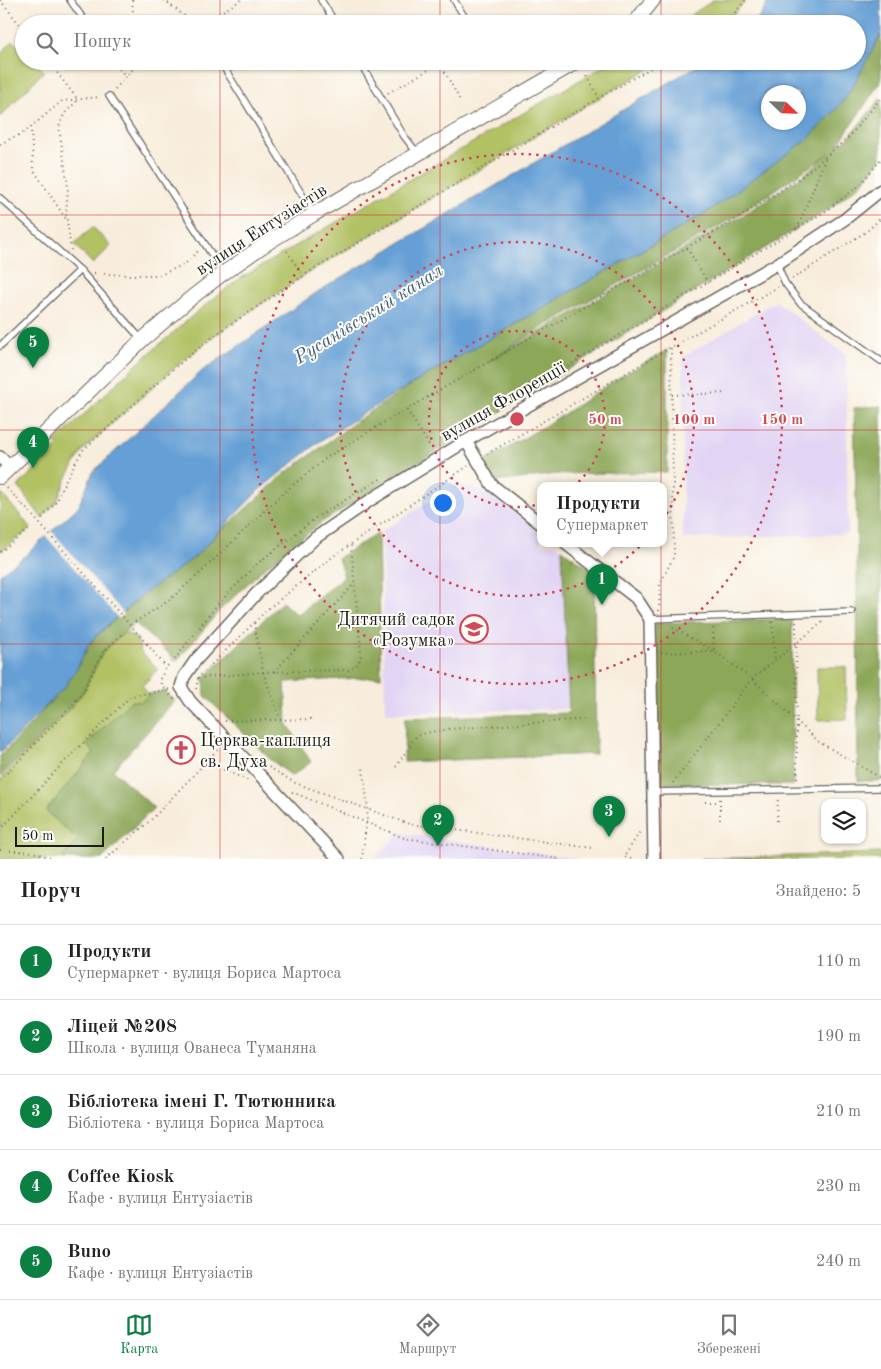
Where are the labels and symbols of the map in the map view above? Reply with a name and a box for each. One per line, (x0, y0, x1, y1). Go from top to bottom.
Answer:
north arrow (761, 85, 806, 130)
street label: вулиця Ентузіастів (193, 181, 330, 279)
water label: Русанівський канал (291, 262, 447, 369)
pin: 5 (17, 327, 49, 368)
street label: вулиця Флоренції (438, 359, 569, 445)
centre of rings (508, 410, 526, 428)
text: 50 m (588, 413, 622, 428)
text: 100 m (673, 413, 715, 428)
text: 150 m (761, 413, 803, 428)
pin: 4 (17, 427, 49, 468)
your location (430, 490, 456, 516)
pin: 1 (586, 564, 618, 605)
place label: Дитячий садок «Розумка» (337, 611, 455, 650)
school or university icon: Дитячий садок «Розумка» (459, 614, 489, 644)
place label: Церква-каплиця св. Духа (200, 732, 331, 771)
church icon: Церква-каплиця св. Духа (166, 735, 196, 765)
pin: 3 (593, 796, 625, 837)
pin: 2 (422, 805, 454, 846)
scale bar (15, 824, 104, 847)

